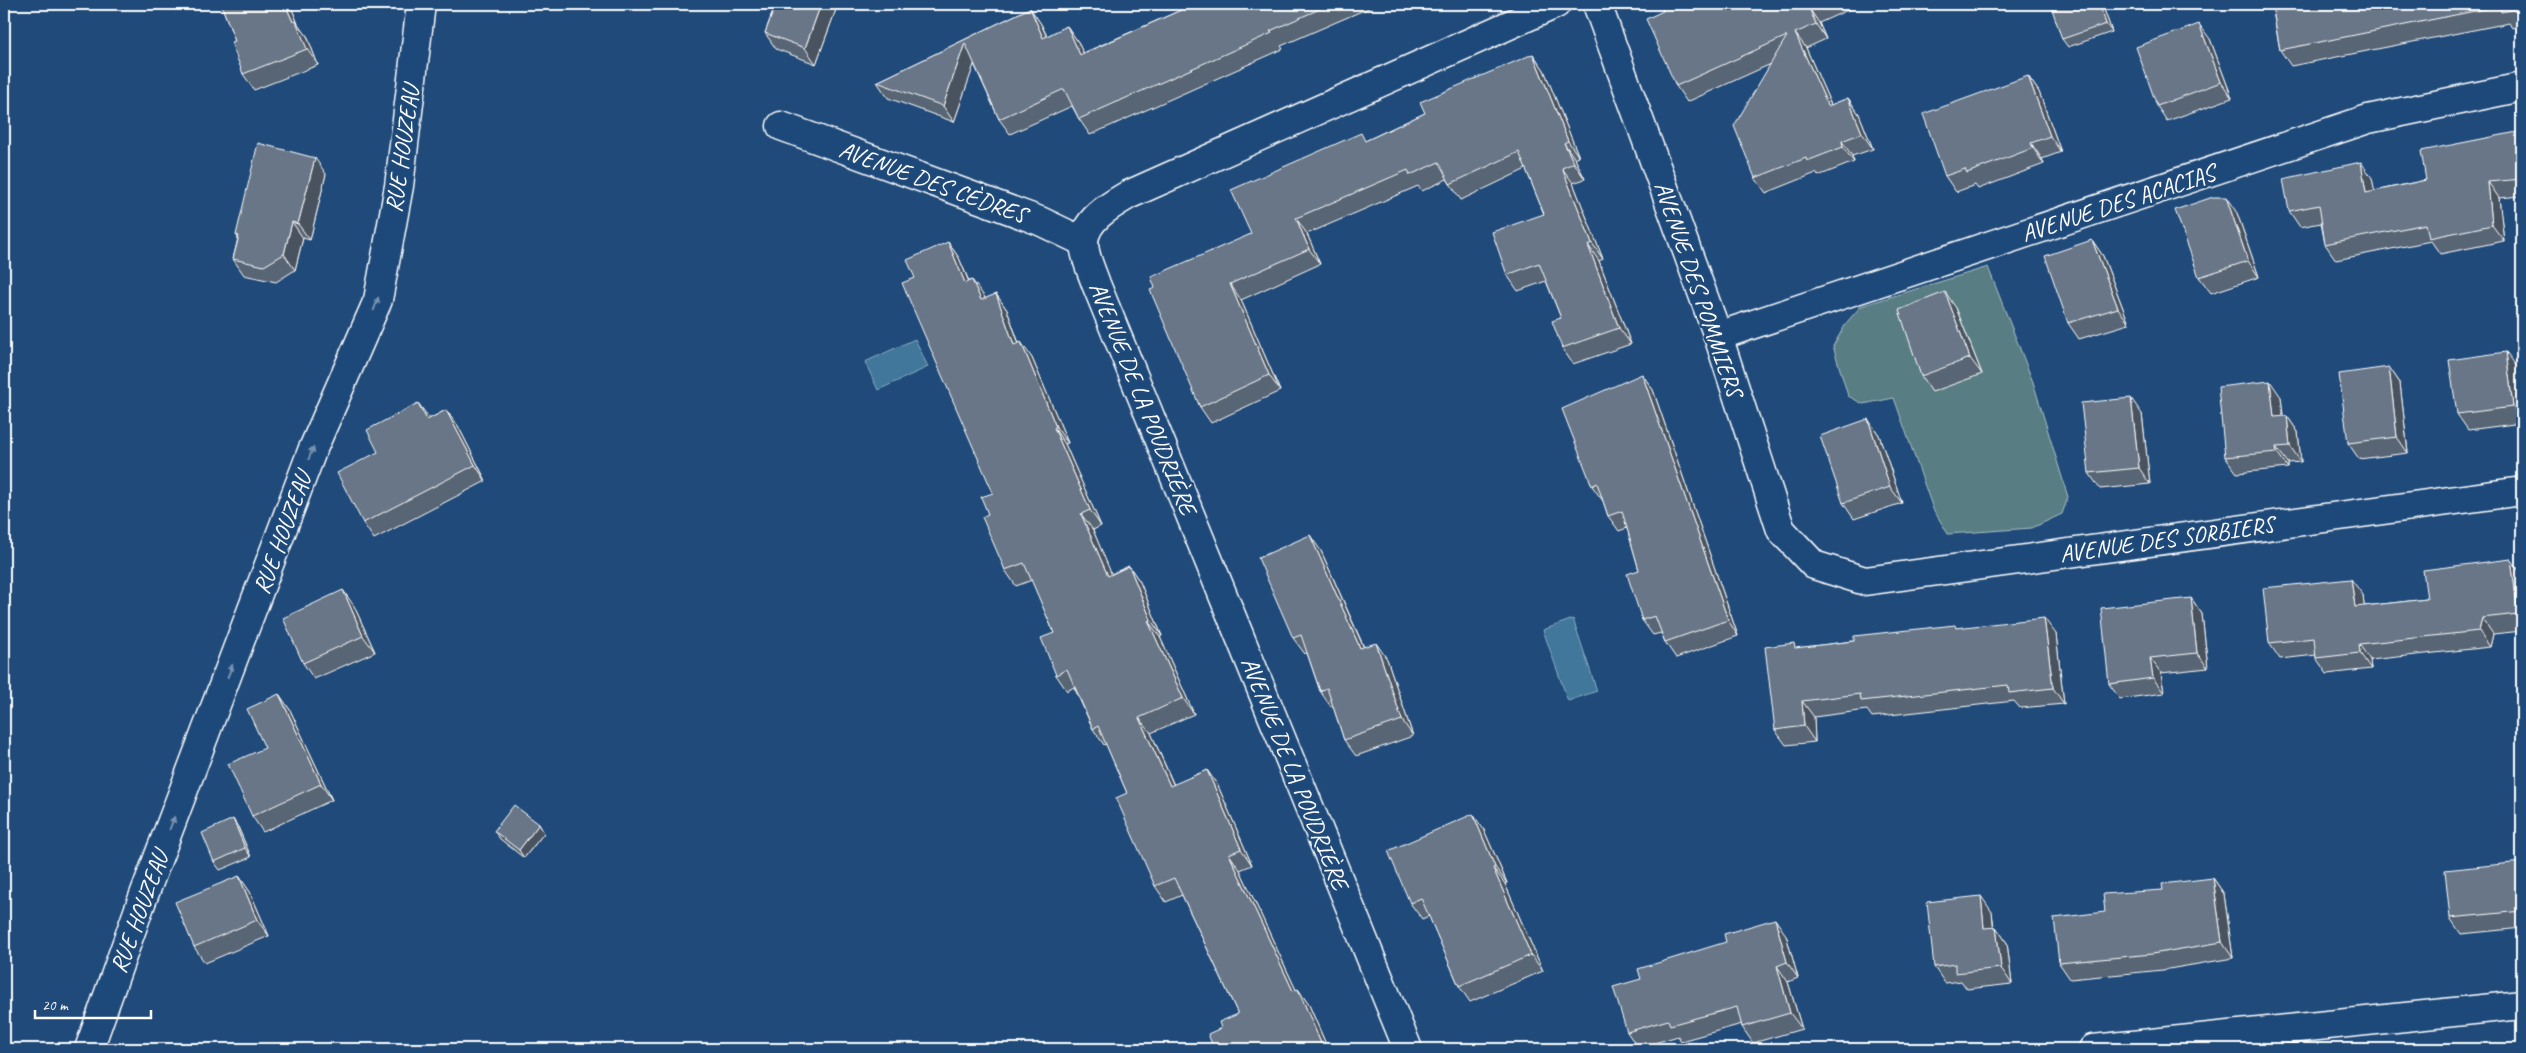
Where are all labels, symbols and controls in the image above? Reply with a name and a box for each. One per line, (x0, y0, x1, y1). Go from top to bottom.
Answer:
street label: RUE HOUZEAU (378, 79, 426, 214)
street label: AVENUE DES CÈDRES (835, 134, 1034, 231)
street label: AVENUE DES ACACIAS (2018, 156, 2223, 248)
street label: AVENUE DES POMMIERS (1648, 177, 1751, 404)
street label: AVENUE DE LA POUDRIÈRE (1083, 277, 1205, 522)
one-way arrow (372, 296, 380, 311)
one-way arrow (308, 446, 316, 460)
street label: RUE HOUZEAU (246, 464, 319, 598)
street label: AVENUE DES SORBIERS (2058, 509, 2279, 569)
street label: AVENUE DE LA POUDRIÈRE (1235, 652, 1357, 897)
one-way arrow (226, 663, 234, 678)
one-way arrow (168, 815, 176, 830)
street label: RUE HOUZEAU (103, 843, 176, 977)
scale bar (35, 988, 151, 1020)
text: 20 m (42, 996, 69, 1015)

